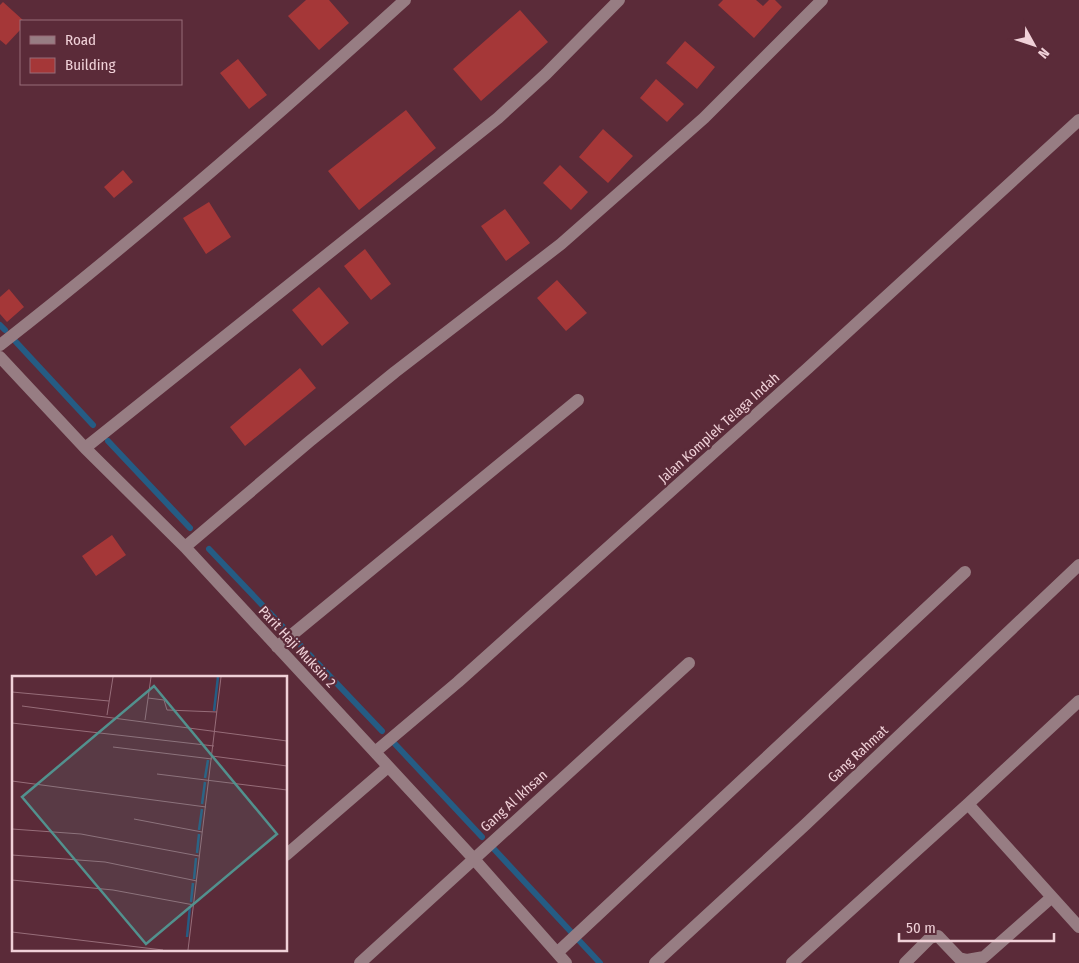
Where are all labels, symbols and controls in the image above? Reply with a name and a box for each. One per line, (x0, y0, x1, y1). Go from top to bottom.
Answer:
legend (20, 20, 182, 85)
north arrow (1009, 20, 1059, 70)
text: Road (65, 31, 96, 49)
text: N (1034, 44, 1053, 62)
text: Building (65, 56, 116, 74)
street label: Jalan Komplek Telaga Indah (655, 369, 783, 487)
street label: Parit Haji Muksin 2 (255, 603, 339, 691)
inset map (12, 676, 288, 950)
street label: Gang Rahmat (824, 722, 892, 786)
street label: Gang Al Ikhsan (477, 767, 551, 835)
scale bar (899, 910, 1054, 942)
text: 50 m (906, 919, 936, 937)

